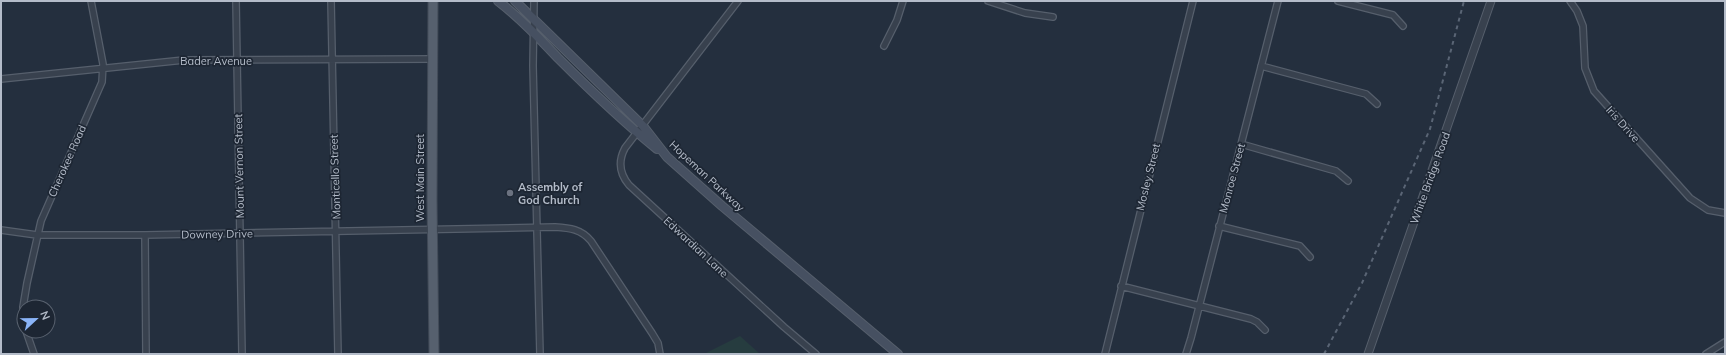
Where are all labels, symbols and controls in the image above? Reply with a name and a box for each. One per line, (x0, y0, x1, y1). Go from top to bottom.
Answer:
street label: Bader Avenue (180, 54, 252, 68)
street label: Iris Drive (1603, 103, 1643, 145)
street label: Mount Vernon Street (231, 113, 247, 218)
street label: Cherokee Road (45, 123, 89, 199)
street label: White Bridge Road (1407, 130, 1453, 226)
street label: Monticello Street (327, 134, 343, 220)
street label: West Main Street (413, 134, 427, 222)
street label: Hopeman Parkway (667, 138, 748, 215)
street label: Monroe Street (1216, 141, 1248, 214)
street label: Mosley Street (1133, 142, 1163, 212)
place label: Assembly of God Church (518, 180, 583, 207)
marker: Assembly of God Church (505, 188, 515, 198)
street label: Edwardian Lane (661, 214, 731, 280)
street label: Downey Drive (181, 226, 253, 242)
north arrow (16, 299, 56, 339)
text: N (37, 309, 53, 322)

